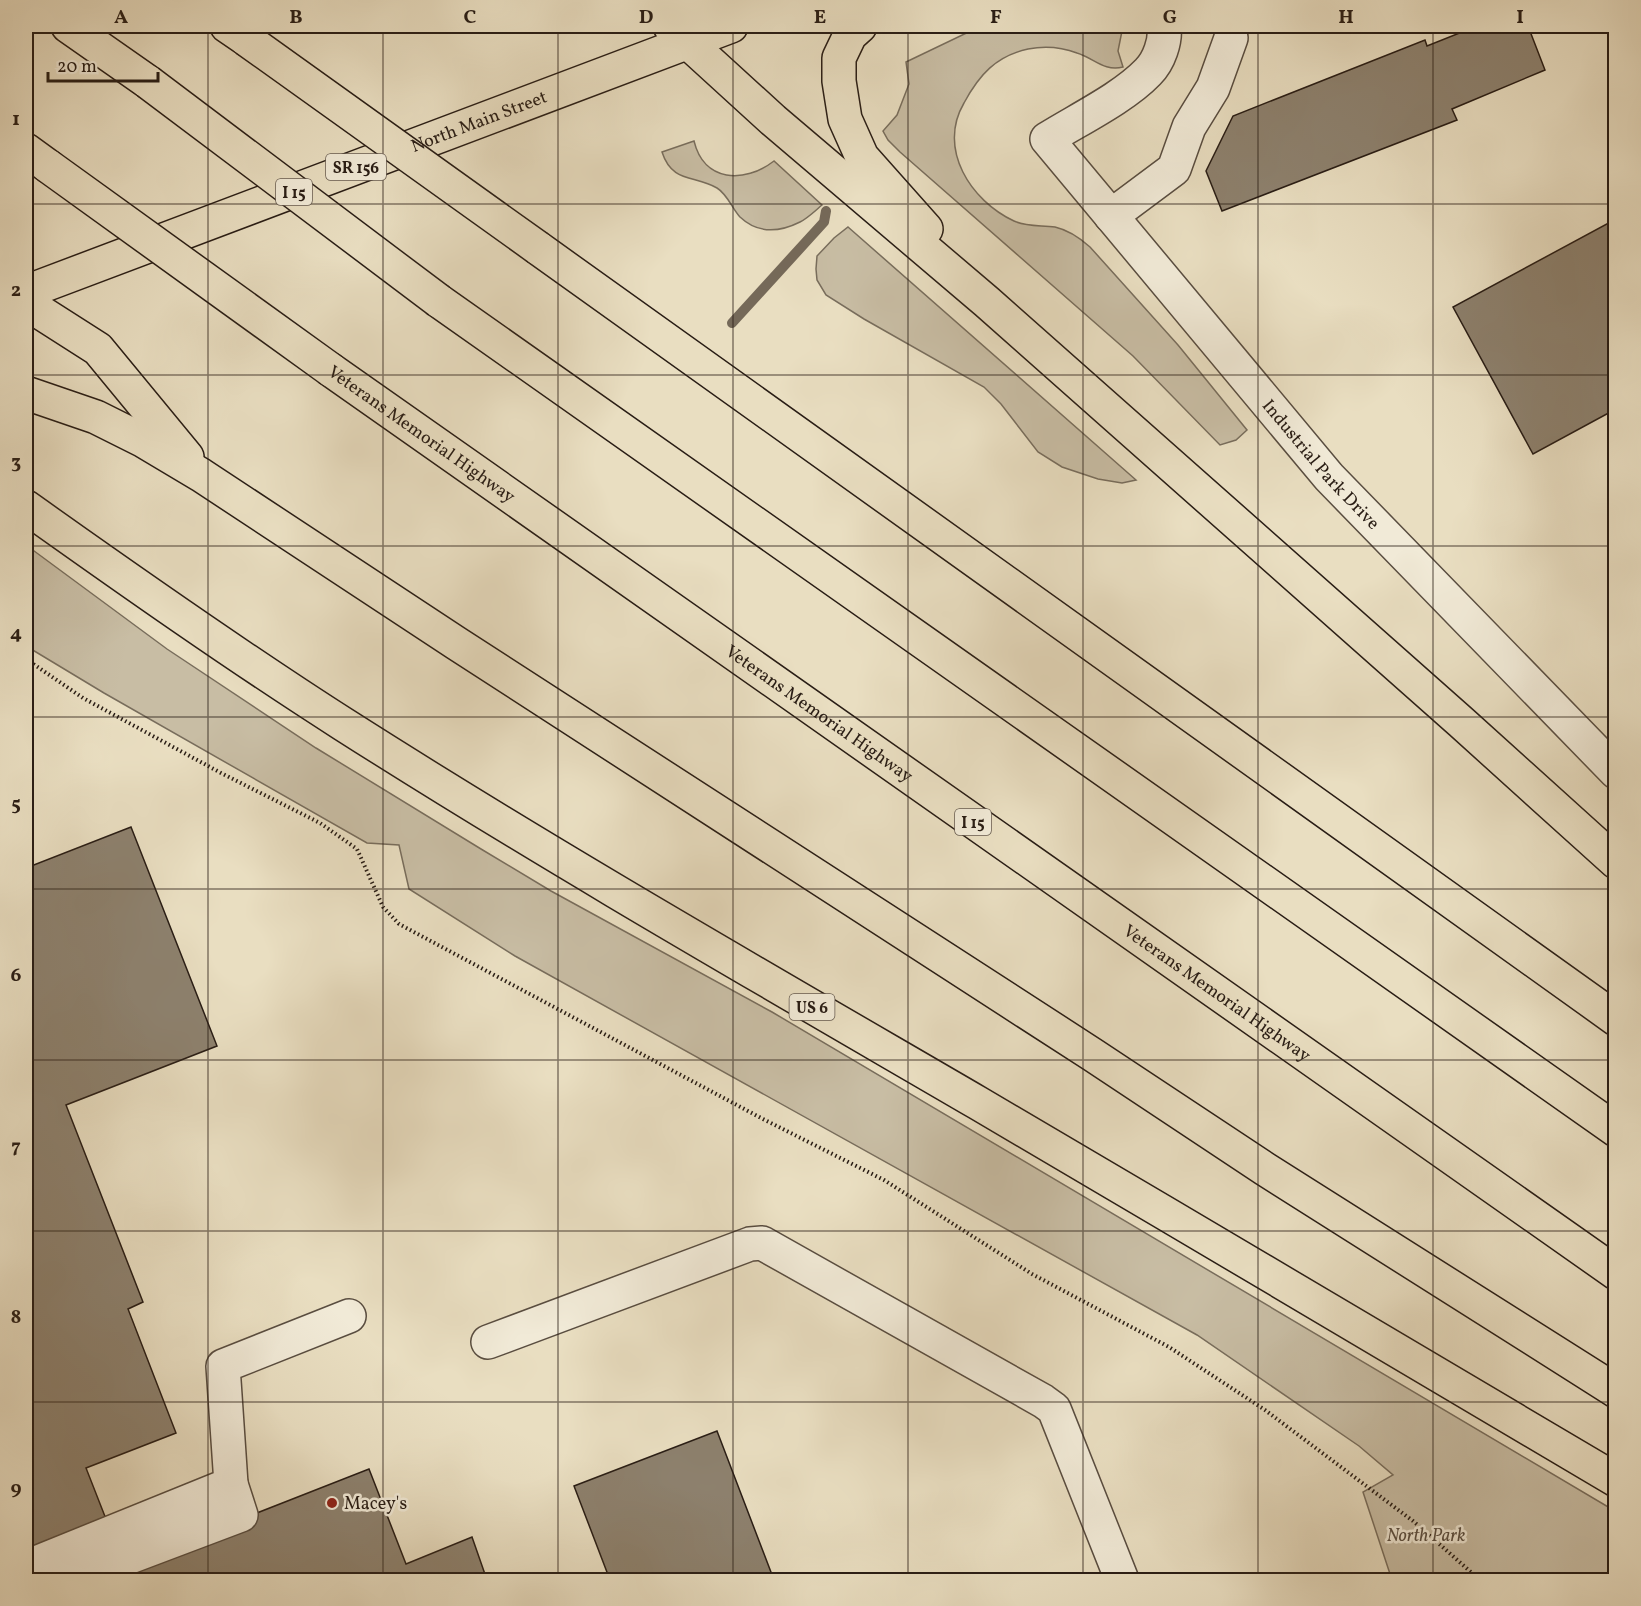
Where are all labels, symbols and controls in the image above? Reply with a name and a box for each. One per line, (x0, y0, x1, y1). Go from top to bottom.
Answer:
text: A (114, 4, 128, 32)
text: B (289, 4, 303, 32)
text: C (464, 4, 477, 32)
text: D (639, 4, 653, 32)
text: E (814, 4, 826, 32)
text: F (990, 4, 1002, 32)
text: G (1163, 4, 1177, 32)
text: H (1338, 4, 1354, 32)
text: I (1516, 4, 1524, 32)
scale bar (48, 45, 158, 83)
text: 20 m (57, 55, 97, 80)
street label: North Main Street (408, 85, 551, 160)
text: 1 (12, 106, 20, 134)
road number: SR 156 (326, 154, 386, 180)
road number: I 15 (276, 179, 312, 205)
text: 2 (11, 277, 21, 305)
street label: Veterans Memorial Highway (322, 360, 520, 510)
street label: Industrial Park Drive (1255, 395, 1385, 536)
text: 3 (11, 449, 21, 477)
text: 4 (10, 620, 22, 648)
street label: Veterans Memorial Highway (720, 640, 918, 789)
text: 5 (11, 791, 21, 819)
road number: I 15 (955, 809, 991, 835)
street label: Veterans Memorial Highway (1117, 919, 1315, 1069)
text: 6 (11, 962, 22, 990)
road number: US 6 (790, 994, 834, 1020)
text: 7 (11, 1133, 21, 1161)
text: 8 (11, 1304, 21, 1332)
text: 9 (10, 1475, 22, 1503)
place label: Macey's (344, 1492, 407, 1517)
marker: Macey's (325, 1496, 339, 1510)
park label: North Park (1387, 1524, 1465, 1549)

